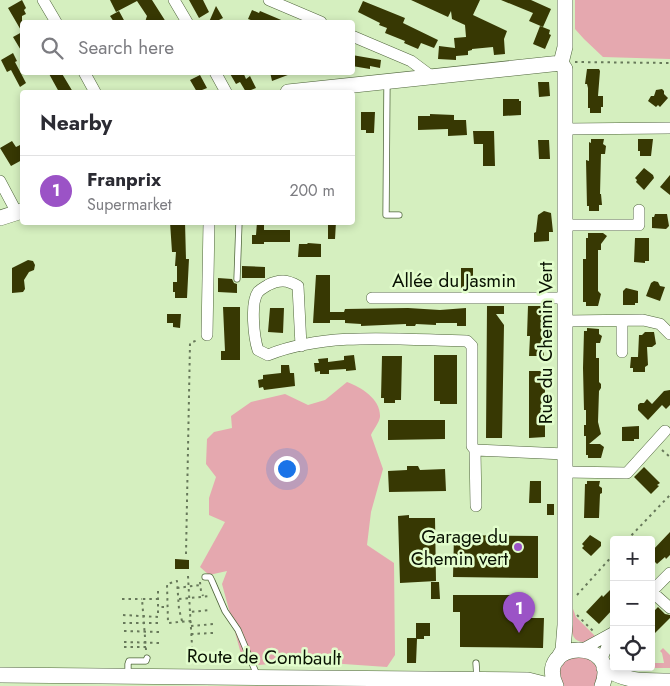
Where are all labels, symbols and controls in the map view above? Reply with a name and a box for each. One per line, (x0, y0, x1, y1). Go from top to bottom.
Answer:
search box (20, 20, 355, 75)
icon: search (38, 34, 66, 62)
text: Search here (78, 34, 174, 61)
text: Nearby (40, 108, 112, 138)
text: Franprix (87, 166, 161, 193)
text: 1 (52, 179, 60, 202)
text: 200 m (289, 179, 335, 202)
text: Supermarket (87, 193, 172, 216)
street label: Rue du Chemin Vert (532, 261, 559, 424)
street label: Allée du Jasmin (392, 267, 516, 294)
your location (274, 456, 300, 482)
place label: Garage du Chemin vert (411, 523, 508, 572)
map controls (610, 536, 655, 671)
button: + (610, 536, 655, 581)
marker: Garage du Chemin vert (512, 541, 524, 553)
button: − (610, 581, 655, 626)
pin: 1 (503, 592, 535, 633)
button: locate (610, 626, 655, 671)
street label: Route de Combault (187, 642, 342, 672)

